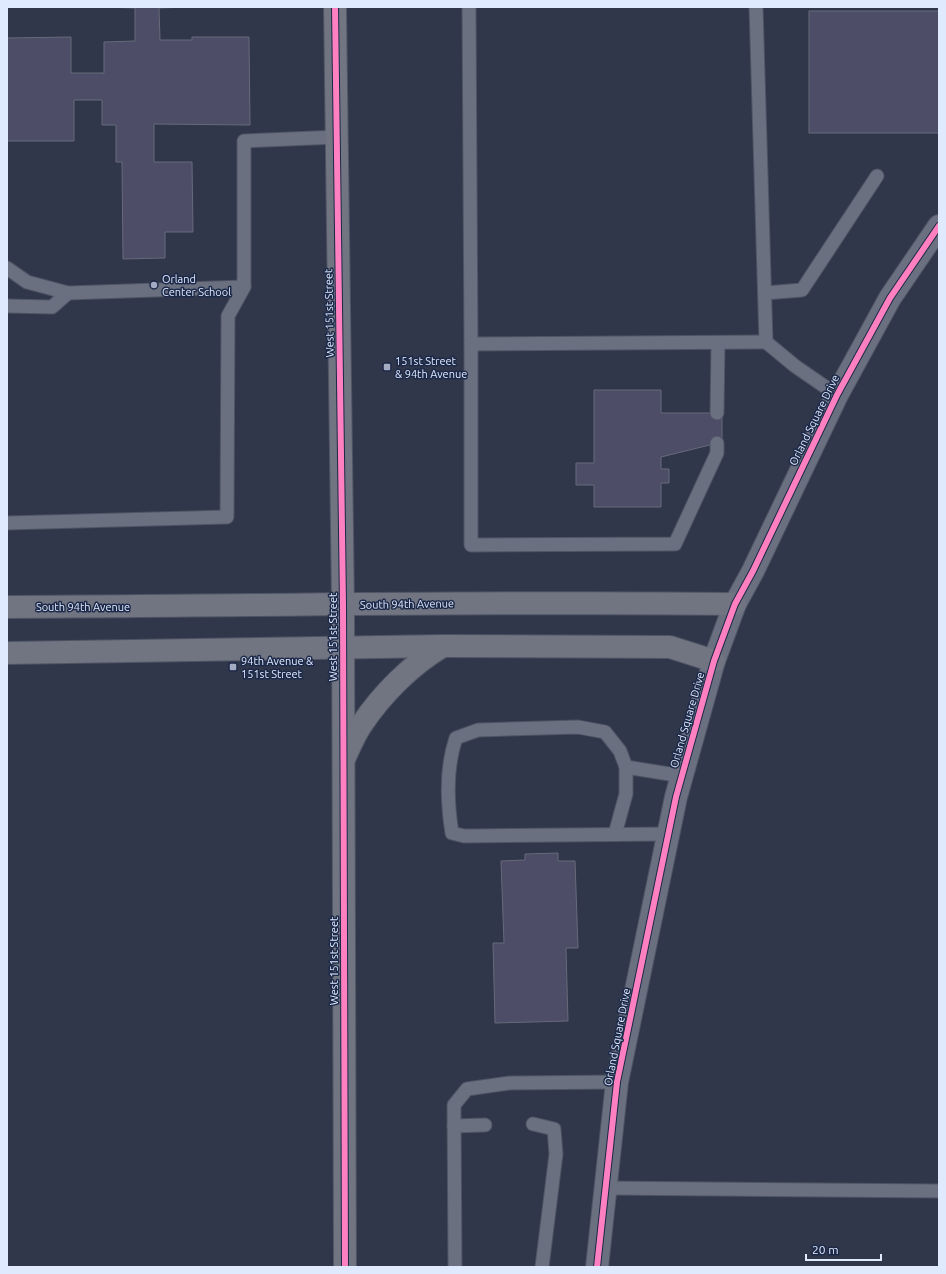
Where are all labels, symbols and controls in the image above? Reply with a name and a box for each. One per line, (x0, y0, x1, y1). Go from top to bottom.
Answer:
street label: West 151st Street (322, 268, 336, 357)
place label: Orland Center School (162, 273, 231, 298)
marker: Orland Center School (149, 280, 159, 290)
place label: 151st Street & 94th Avenue (395, 355, 467, 380)
marker: 151st Street & 94th Avenue (382, 362, 392, 372)
street label: Orland Square Drive (787, 373, 841, 467)
street label: West 151st Street (327, 592, 339, 681)
street label: South 94th Avenue (360, 597, 454, 611)
street label: South 94th Avenue (36, 601, 130, 613)
place label: 94th Avenue & 151st Street (241, 655, 314, 680)
marker: 94th Avenue & 151st Street (228, 662, 238, 672)
street label: Orland Square Drive (668, 671, 706, 769)
street label: West 151st Street (328, 916, 340, 1005)
street label: Orland Square Drive (602, 987, 632, 1087)
scale bar (806, 1236, 881, 1262)
text: 20 m (812, 1243, 839, 1256)

